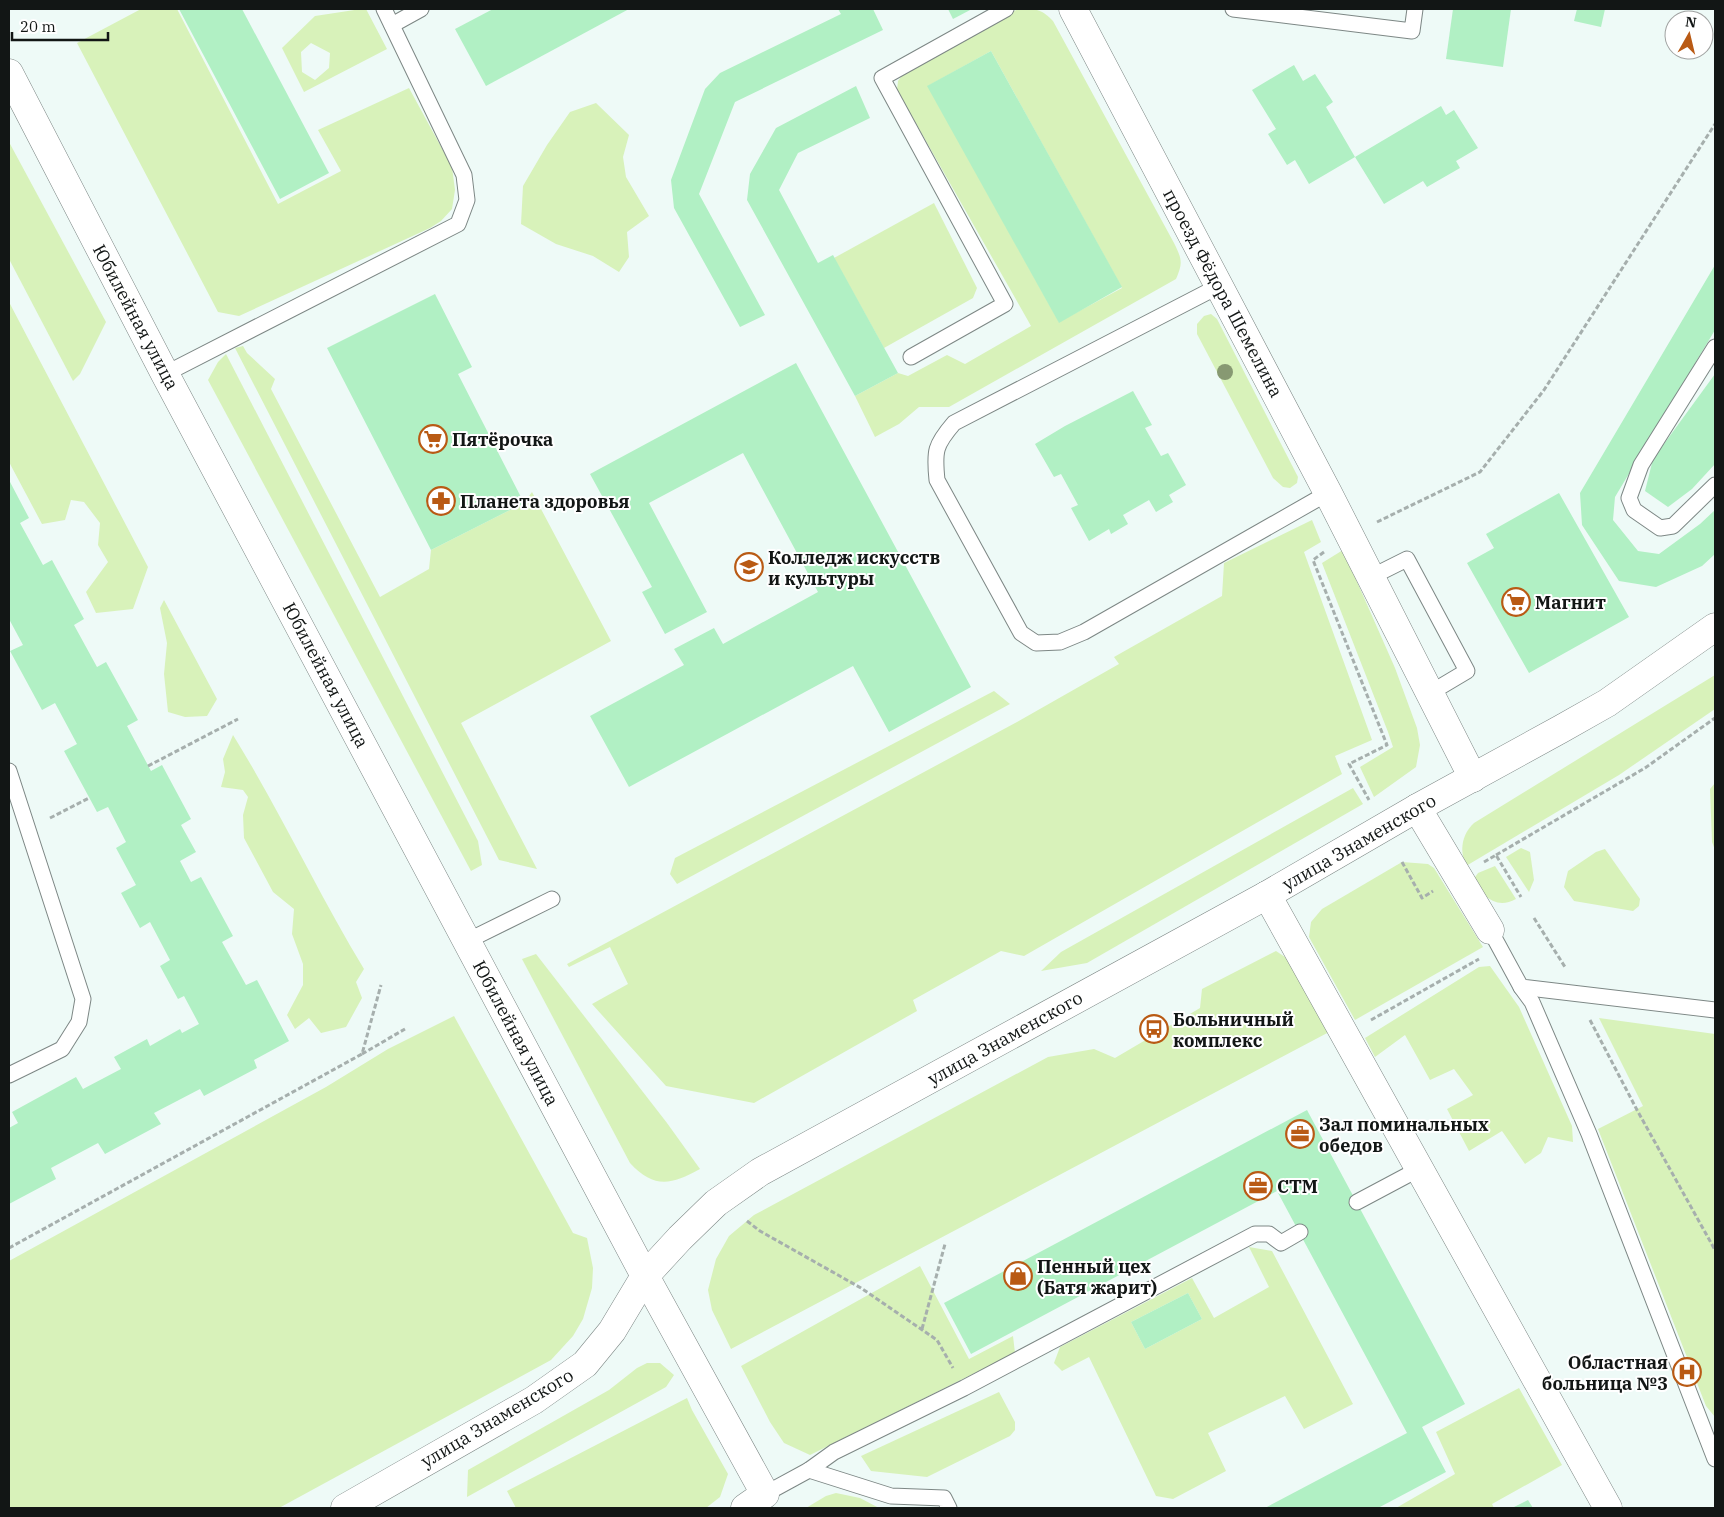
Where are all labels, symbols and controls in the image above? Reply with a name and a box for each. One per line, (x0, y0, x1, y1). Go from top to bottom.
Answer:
scale bar (12, 10, 109, 42)
north arrow (1664, 10, 1714, 60)
text: N (1684, 12, 1698, 32)
text: 20 m (20, 17, 56, 36)
street label: проезд Фёдора Шемелина (1158, 185, 1288, 401)
street label: Юбилейная улица (88, 240, 184, 394)
supermarket icon: Пятёрочка (418, 424, 448, 454)
place label: Пятёрочка (452, 428, 553, 451)
pharmacy icon: Планета здоровья (426, 486, 456, 516)
place label: Планета здоровья (460, 490, 630, 513)
place label: Колледж искусств и культуры (768, 546, 941, 590)
school or university icon: Колледж искусств и культуры (734, 552, 764, 582)
supermarket icon: Магнит (1501, 587, 1531, 617)
place label: Магнит (1535, 591, 1606, 614)
street label: Юбилейная улица (278, 598, 374, 752)
street label: улица Знаменского (1278, 789, 1440, 895)
street label: Юбилейная улица (468, 956, 564, 1110)
street label: улица Знаменского (923, 986, 1087, 1090)
place label: Больничный комплекс (1173, 1008, 1294, 1052)
bus stop icon: Больничный комплекс (1139, 1014, 1169, 1044)
place label: Зал поминальных обедов (1319, 1113, 1489, 1157)
office icon: Зал поминальных обедов (1285, 1119, 1315, 1149)
office icon: СТМ (1243, 1171, 1273, 1201)
place label: СТМ (1277, 1175, 1318, 1198)
place label: Пенный цех (Батя жарит) (1037, 1255, 1157, 1299)
shop icon: Пенный цех (Батя жарит) (1003, 1261, 1033, 1291)
place label: Областная больница №3 (1542, 1351, 1668, 1395)
hospital icon: Областная больница №3 (1672, 1357, 1702, 1387)
street label: улица Знаменского (417, 1363, 577, 1473)

